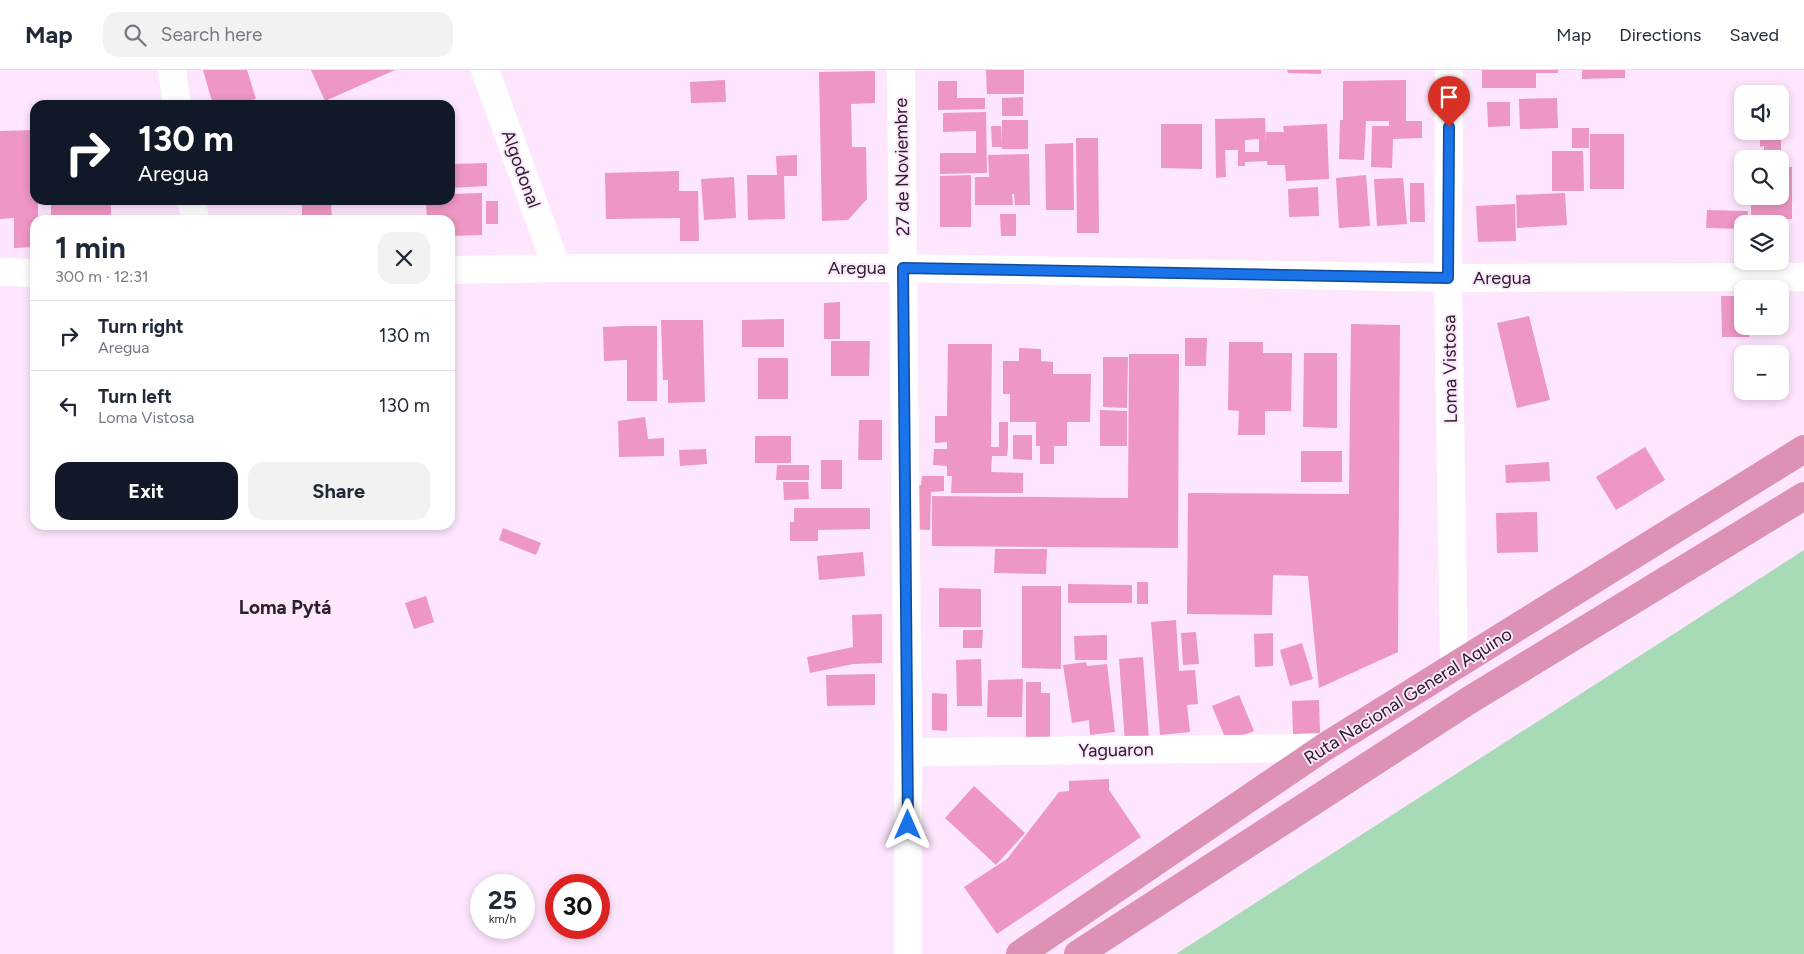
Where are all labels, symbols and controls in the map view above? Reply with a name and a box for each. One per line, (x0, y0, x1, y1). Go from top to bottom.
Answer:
search box (103, 12, 453, 57)
text: Map (25, 20, 73, 49)
icon: search (121, 21, 149, 49)
text: Search here (161, 23, 262, 46)
text: Map (1556, 24, 1591, 46)
text: Directions (1619, 24, 1701, 46)
text: Saved (1729, 24, 1779, 46)
pin (1428, 76, 1470, 127)
icon: arrive (1435, 83, 1463, 111)
map controls (1734, 85, 1789, 400)
button: sound (1734, 85, 1789, 140)
street label: 27 de Noviembre (890, 98, 914, 236)
text: 130 m (138, 118, 234, 160)
icon: right (55, 120, 120, 185)
street label: Algodonal (497, 127, 545, 211)
button: search (1734, 150, 1789, 205)
text: Aregua (138, 160, 209, 187)
button: layers (1734, 215, 1789, 270)
text: 1 min (55, 229, 126, 266)
button: close (378, 232, 430, 284)
street label: Aregua (828, 257, 886, 279)
text: 300 m · 12:31 (55, 267, 149, 286)
street label: Aregua (1473, 267, 1531, 289)
button: + (1734, 280, 1789, 335)
text: Turn right (98, 315, 184, 338)
street label: Loma Vistosa (1438, 315, 1462, 423)
icon: right (55, 322, 83, 350)
text: 130 m (379, 324, 430, 347)
text: Aregua (98, 338, 149, 357)
button: − (1734, 345, 1789, 400)
text: Turn left (98, 385, 172, 408)
icon: left (55, 392, 83, 420)
text: 130 m (379, 394, 430, 417)
text: Loma Vistosa (98, 408, 195, 427)
button: Exit (55, 462, 238, 520)
button: Share (248, 462, 430, 520)
district label: Loma Pytá (239, 596, 331, 619)
street label: Ruta Nacional General Aquino (1300, 623, 1516, 769)
street label: Yaguaron (1078, 738, 1154, 762)
position arrow (881, 798, 933, 850)
speed limit sign: 30 (545, 874, 610, 939)
text: 25 (488, 885, 517, 915)
text: km/h (489, 912, 516, 926)

